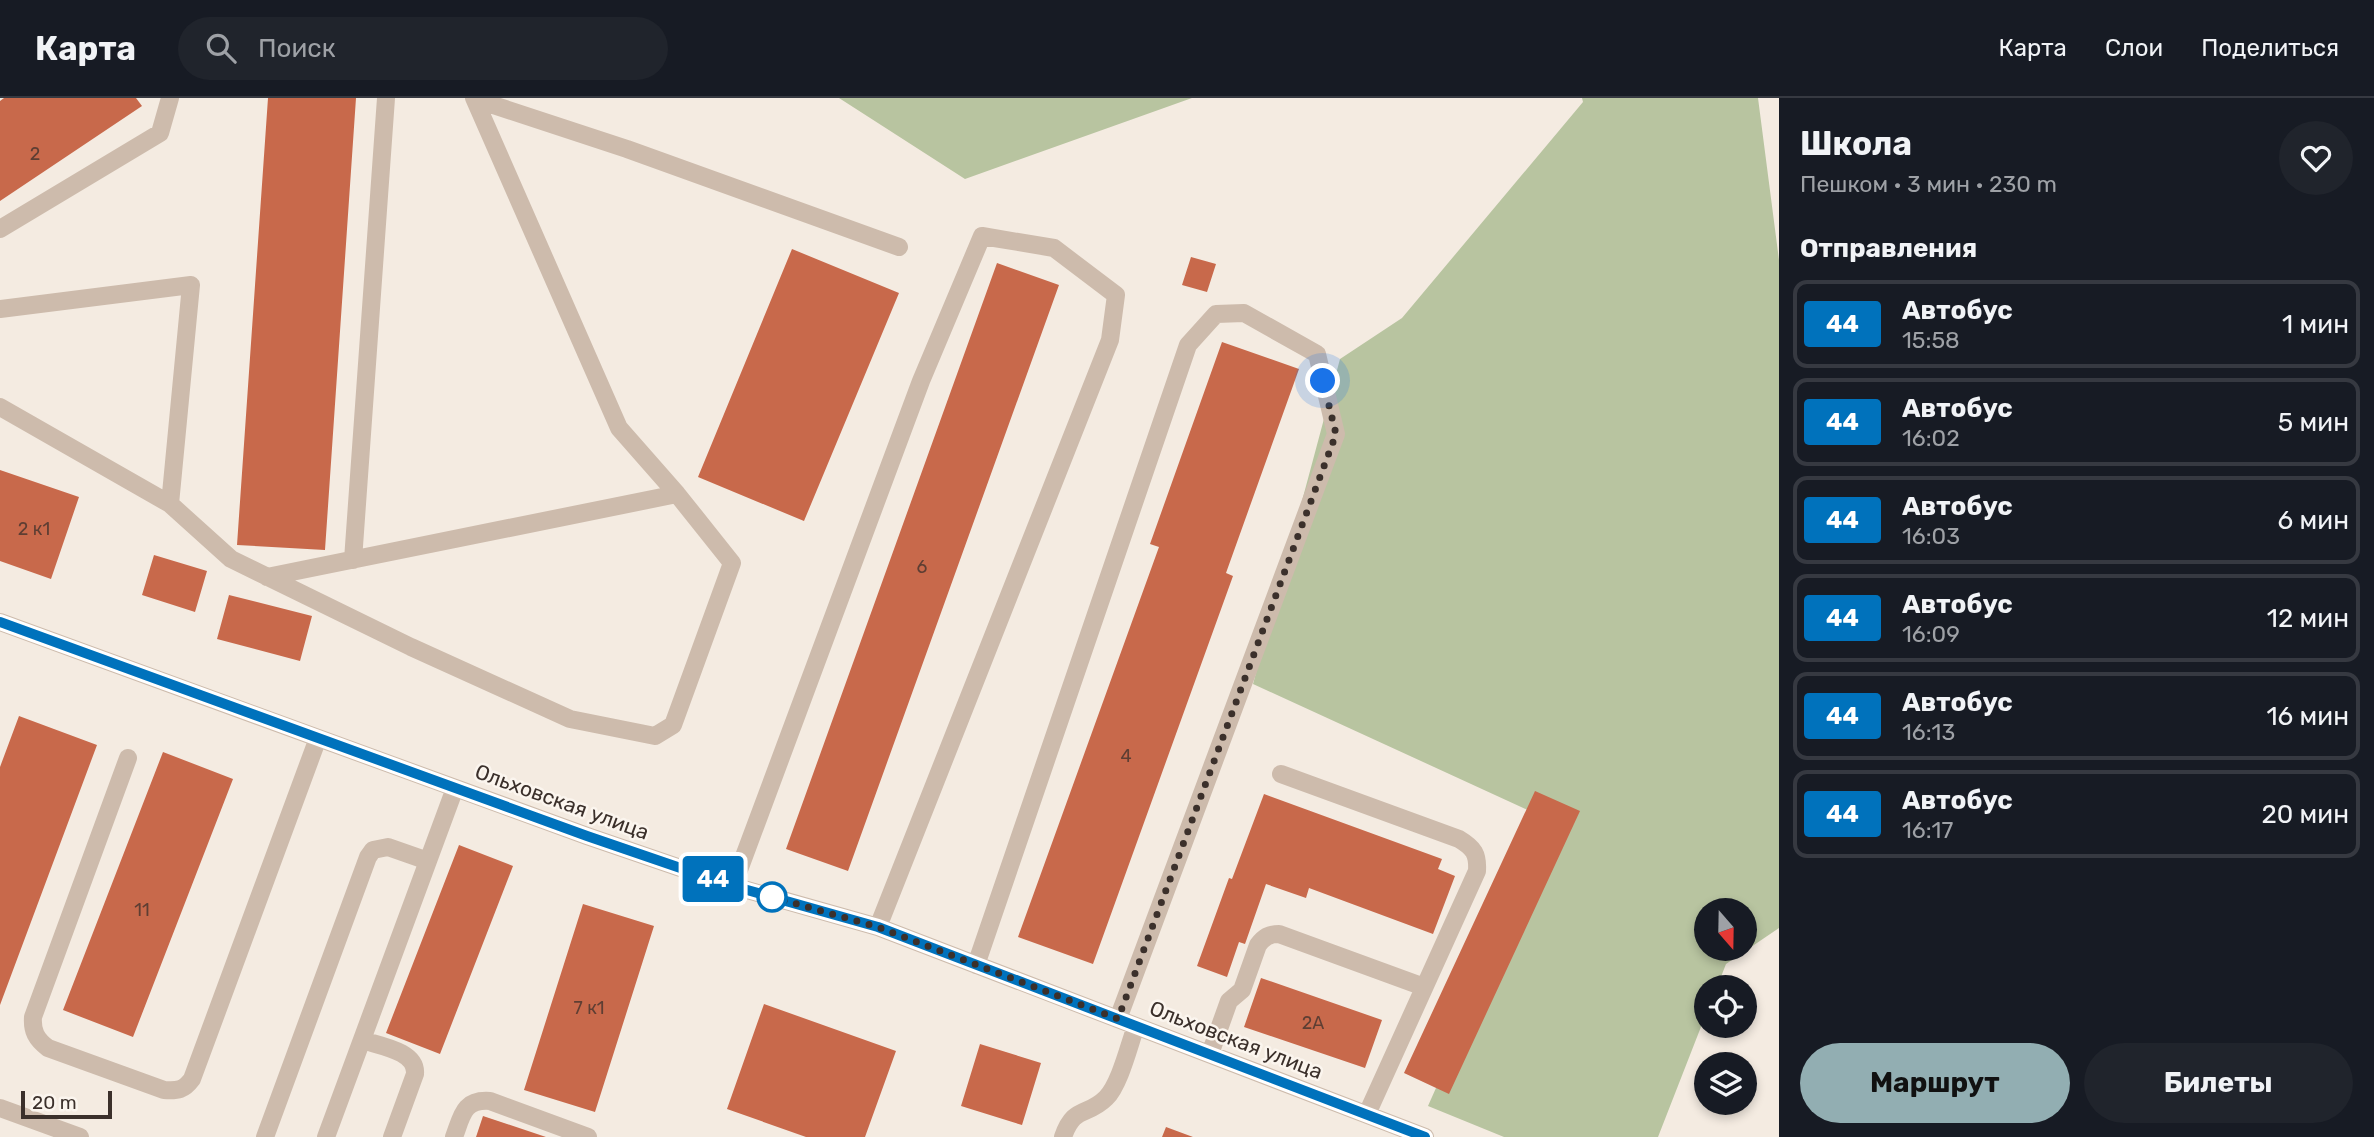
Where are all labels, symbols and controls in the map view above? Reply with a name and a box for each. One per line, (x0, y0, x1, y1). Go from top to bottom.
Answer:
search box (178, 17, 668, 80)
text: Карта (35, 29, 136, 68)
icon: search (202, 29, 240, 67)
text: Поиск (258, 33, 336, 64)
text: Карта (1998, 34, 2067, 62)
text: Слои (2105, 34, 2163, 62)
text: Поделиться (2201, 34, 2339, 62)
button: heart (2279, 121, 2353, 195)
text: Школа (1800, 124, 1912, 163)
house number: 2 (30, 143, 40, 165)
text: Пешком · 3 мин · 230 m (1800, 170, 2057, 198)
text: Отправления (1800, 233, 1977, 264)
text: Автобус (1902, 295, 2013, 326)
text: 1 мин (2282, 309, 2349, 340)
text: 44 (1826, 310, 1859, 338)
text: 15:58 (1902, 326, 1960, 354)
your location (1305, 363, 1340, 398)
text: Автобус (1902, 393, 2013, 424)
text: 5 мин (2278, 407, 2349, 438)
text: 44 (1826, 408, 1859, 436)
text: 16:02 (1902, 424, 1960, 452)
text: Автобус (1902, 491, 2013, 522)
text: 6 мин (2278, 505, 2349, 536)
text: 44 (1826, 506, 1859, 534)
house number: 2 к1 (18, 518, 50, 540)
text: 16:03 (1902, 522, 1960, 550)
house number: 6 (917, 556, 928, 578)
text: Автобус (1902, 589, 2013, 620)
text: 12 мин (2267, 603, 2349, 634)
text: 44 (1826, 604, 1859, 632)
text: 16:09 (1902, 620, 1960, 648)
text: Автобус (1902, 687, 2013, 718)
text: 16 мин (2266, 701, 2349, 732)
text: 44 (1826, 702, 1859, 730)
text: 16:13 (1902, 718, 1955, 746)
house number: 4 (1120, 745, 1132, 767)
street label: Ольховская улица (472, 758, 653, 845)
text: Автобус (1902, 785, 2013, 816)
text: 20 мин (2261, 799, 2349, 830)
text: 44 (1826, 800, 1859, 828)
text: 16:17 (1902, 816, 1953, 844)
line badge: 44 (682, 856, 744, 902)
text: 44 (697, 865, 729, 893)
unlabelled marker (757, 882, 787, 912)
north arrow (1694, 898, 1757, 961)
map controls (1694, 898, 1757, 1115)
house number: 11 (134, 899, 150, 921)
button: locate (1694, 975, 1757, 1038)
street label: Ольховская улица (1146, 995, 1326, 1084)
house number: 7 к1 (574, 997, 605, 1019)
house number: 2А (1302, 1012, 1324, 1034)
button: Маршрут (1800, 1043, 2070, 1123)
button: Билеты (2084, 1043, 2353, 1123)
button: layers (1694, 1052, 1757, 1115)
scale bar (21, 1088, 112, 1120)
text: 20 m (32, 1091, 77, 1114)

